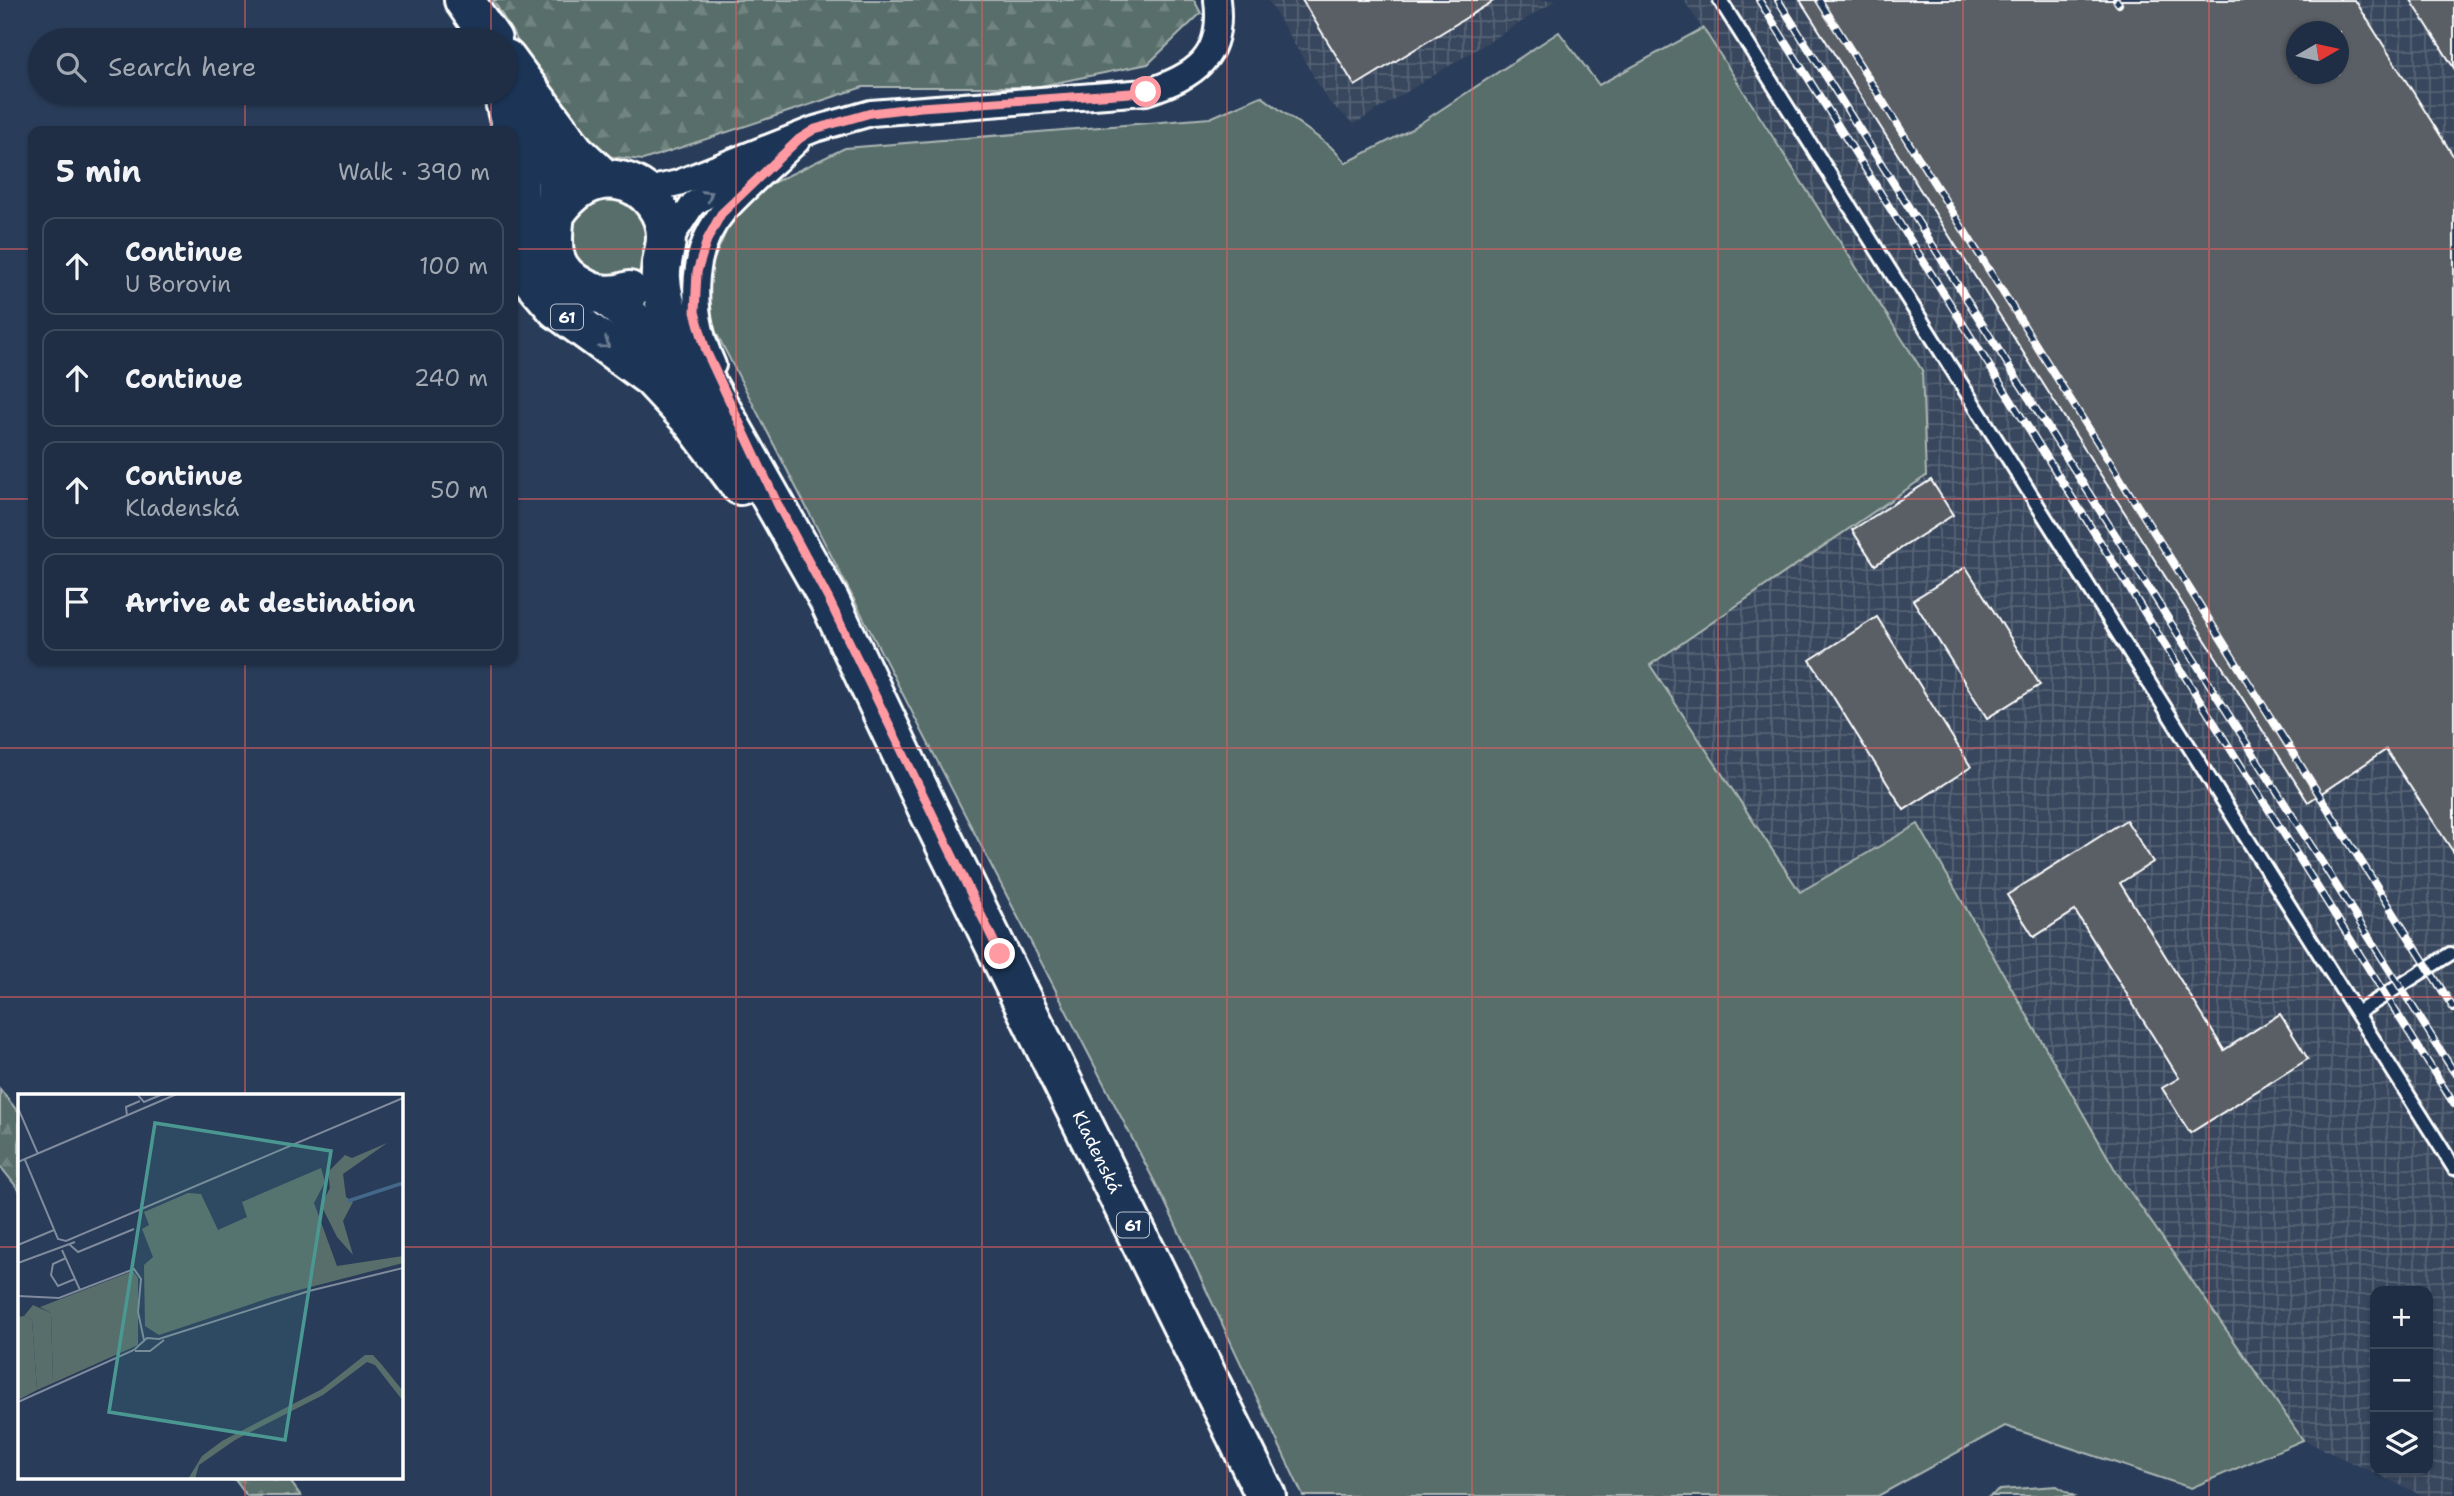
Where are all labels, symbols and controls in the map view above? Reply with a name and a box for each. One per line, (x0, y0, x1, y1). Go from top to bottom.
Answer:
north arrow (2286, 21, 2349, 84)
search box (28, 28, 518, 105)
icon: search (52, 48, 90, 86)
text: Search here (108, 49, 257, 84)
route start (1130, 76, 1161, 107)
text: 5 min (56, 151, 141, 192)
text: Walk · 390 m (338, 157, 490, 187)
one-way arrow (700, 190, 713, 203)
text: Continue (125, 234, 243, 269)
icon: ahead (58, 247, 96, 285)
text: 100 m (419, 251, 488, 281)
text: U Borovin (125, 269, 231, 299)
road number: 61 (551, 304, 583, 330)
one-way arrow (597, 336, 610, 348)
icon: ahead (58, 359, 96, 397)
text: Continue (125, 361, 243, 396)
text: 240 m (414, 363, 488, 393)
text: Continue (125, 458, 243, 493)
icon: ahead (58, 471, 96, 509)
text: 50 m (430, 475, 488, 505)
text: Kladenská (125, 493, 239, 523)
icon: arrive (58, 583, 96, 621)
text: Arrive at destination (125, 585, 415, 620)
route end (984, 938, 1015, 969)
inset map (18, 1094, 402, 1478)
street label: Kladenská (1067, 1107, 1127, 1197)
road number: 61 (1117, 1212, 1149, 1238)
map controls (2370, 1286, 2433, 1475)
button: + (2370, 1286, 2433, 1349)
button: − (2370, 1349, 2433, 1412)
button: layers (2370, 1412, 2433, 1475)

